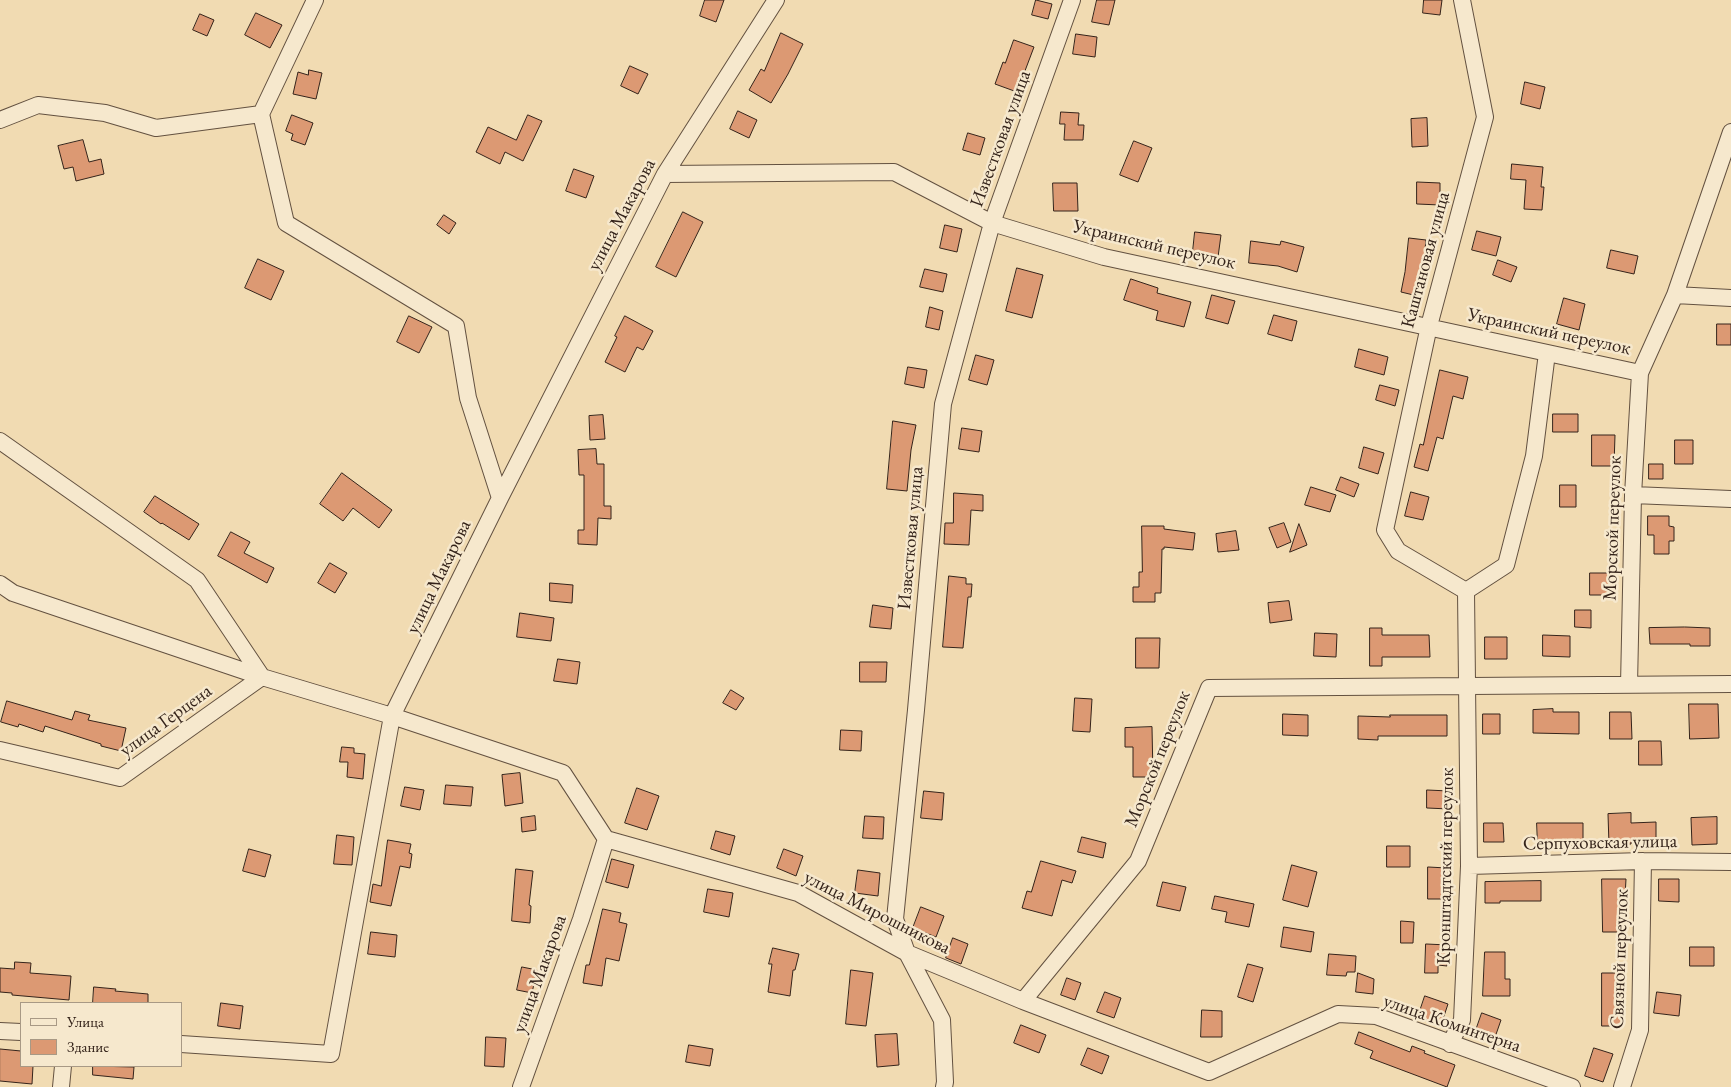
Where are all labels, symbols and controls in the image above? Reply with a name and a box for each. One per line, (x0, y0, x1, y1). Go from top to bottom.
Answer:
street label: Известковая улица (966, 68, 1036, 210)
street label: улица Макарова (583, 155, 661, 275)
street label: Каштановая улица (1397, 189, 1455, 331)
street label: Украинский переулок (1070, 215, 1238, 275)
street label: Украинский переулок (1465, 304, 1633, 360)
street label: Морской переулок (1599, 455, 1627, 601)
street label: Известковая улица (893, 465, 929, 611)
street label: улица Макарова (402, 516, 476, 638)
street label: улица Герцена (116, 680, 216, 762)
street label: Морской переулок (1120, 687, 1196, 831)
street label: Кронштадтский переулок (1433, 767, 1459, 965)
street label: Серпуховская улица (1523, 830, 1677, 856)
street label: улица Мирошникова (800, 866, 954, 960)
street label: Связной переулок (1606, 889, 1634, 1029)
street label: улица Макарова (508, 912, 572, 1036)
street label: улица Коминтерна (1380, 990, 1524, 1058)
legend (20, 1002, 182, 1067)
text: Улица (67, 1012, 104, 1031)
text: Здание (67, 1037, 109, 1056)

